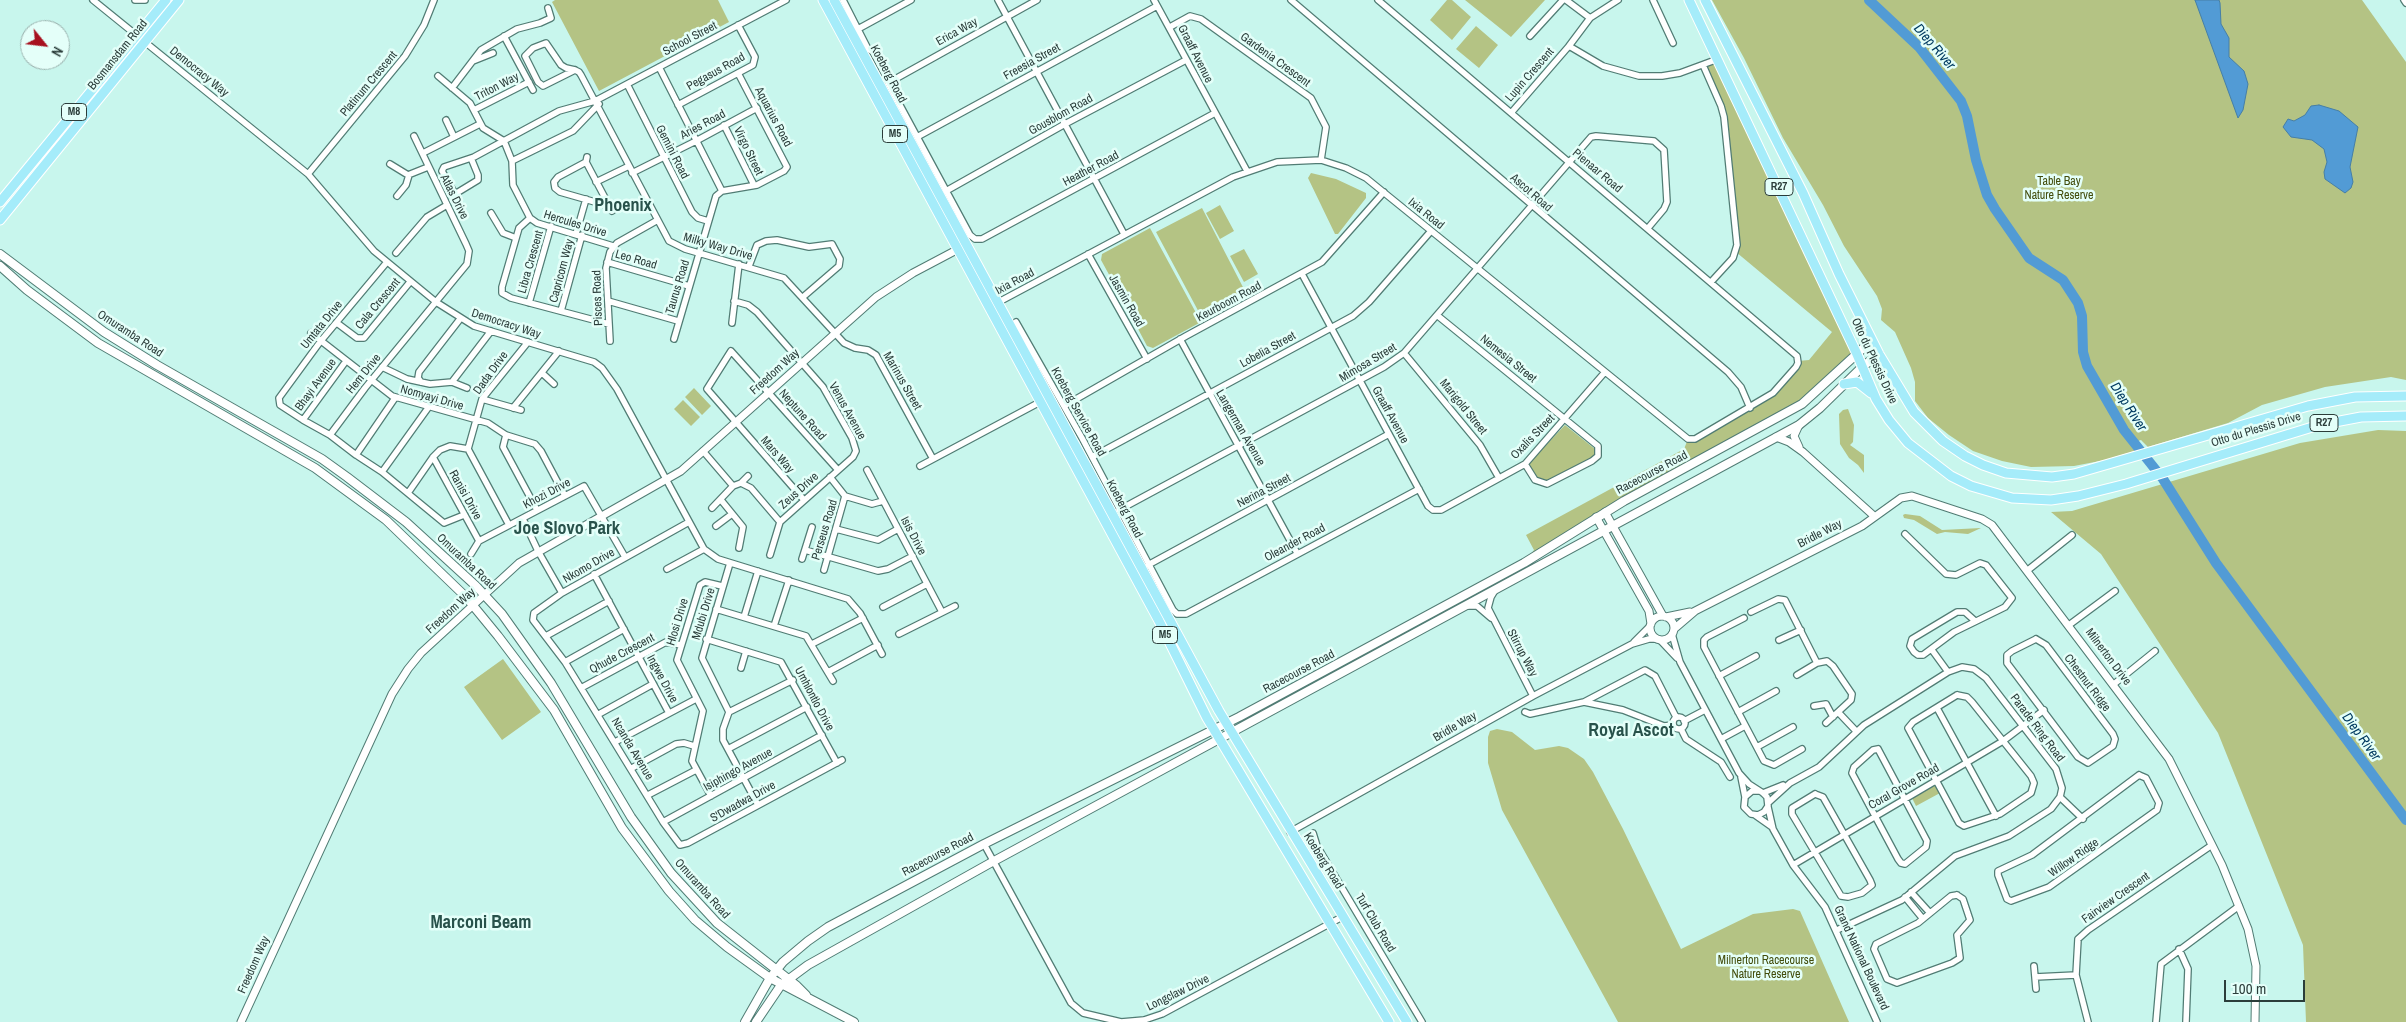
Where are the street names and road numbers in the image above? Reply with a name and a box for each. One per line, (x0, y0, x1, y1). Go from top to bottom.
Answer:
street label: Erica Way (934, 15, 980, 49)
street label: Bosmansdam Road (85, 17, 151, 93)
street label: School Street (661, 19, 719, 59)
street label: Graaff Avenue (1174, 23, 1216, 85)
street label: Gardenia Crescent (1237, 30, 1313, 90)
street label: Freesia Street (1001, 41, 1063, 83)
street label: Koeberg Road (867, 43, 909, 105)
street label: Democracy Way (167, 44, 231, 100)
street label: Lupin Crescent (1503, 45, 1557, 105)
street label: Platinum Crescent (337, 48, 401, 120)
street label: Pegasus Road (684, 50, 748, 94)
street label: Triton Way (473, 70, 521, 104)
street label: Aquarius Road (751, 85, 795, 149)
street label: Gousblom Road (1026, 91, 1096, 139)
road number: M8 (62, 104, 86, 120)
street label: Aries Road (678, 107, 728, 143)
street label: Gemini Road (652, 123, 692, 181)
street label: Virgo Street (730, 124, 766, 178)
road number: M5 (882, 126, 908, 142)
street label: Pienaar Road (1569, 146, 1625, 196)
street label: Heather Road (1061, 148, 1121, 190)
street label: Ascot Road (1507, 171, 1555, 215)
street label: Atlas Drive (437, 172, 471, 222)
road number: R27 (1765, 178, 1793, 196)
street label: Ixia Road (1405, 195, 1447, 233)
street label: Hercules Drive (542, 208, 608, 240)
street label: Libra Crescent (515, 229, 547, 295)
street label: Milky Way Drive (682, 230, 754, 264)
street label: Capricorn Way (547, 238, 577, 304)
street label: Leo Road (614, 247, 658, 273)
street label: Taurus Road (663, 258, 693, 316)
street label: Ixia Road (993, 266, 1037, 298)
street label: Pisces Road (590, 270, 606, 326)
street label: Jasmin Road (1105, 272, 1147, 330)
street label: Cala Crescent (352, 275, 404, 333)
street label: Keurboom Road (1194, 279, 1264, 325)
street label: Umtata Drive (298, 298, 346, 352)
street label: Democracy Way (470, 306, 542, 342)
street label: Omuramba Road (94, 307, 166, 361)
street label: Otto du Plessis Drive (1848, 316, 1900, 406)
street label: Lobelia Street (1238, 329, 1298, 371)
street label: Nemesia Street (1477, 332, 1539, 386)
street label: Mimosa Street (1337, 340, 1399, 386)
street label: Freedom Way (747, 346, 803, 398)
street label: Dada Drive (471, 349, 511, 397)
street label: Marinus Street (880, 349, 924, 413)
street label: Hem Drive (344, 351, 384, 397)
street label: Bhayi Avenue (292, 356, 340, 414)
street label: Koeberg Service Road (1048, 365, 1108, 459)
street label: Marigold Street (1436, 376, 1490, 438)
street label: Venus Avenue (825, 380, 869, 442)
street label: Nomyayi Drive (399, 382, 465, 414)
street label: Graaff Avenue (1368, 384, 1412, 446)
street label: Neptune Road (775, 387, 829, 443)
street label: Langerman Avenue (1212, 387, 1268, 469)
street label: Otto du Plessis Drive (2209, 410, 2303, 450)
street label: Oxalis Street (1508, 412, 1558, 462)
road number: R27 (2310, 414, 2338, 432)
street label: Mars Way (757, 434, 797, 476)
street label: Racecourse Road (1614, 448, 1690, 498)
street label: Ranisi Drive (445, 468, 485, 522)
street label: Zeus Drive (776, 470, 822, 512)
street label: Nerina Street (1235, 471, 1293, 511)
street label: Khozi Drive (521, 476, 573, 512)
street label: Koeberg Road (1103, 478, 1145, 540)
street label: Perseus Road (809, 498, 841, 562)
street label: Isis Drive (897, 514, 929, 558)
street label: Bridle Way (1795, 517, 1845, 551)
street label: Oleander Road (1262, 521, 1328, 565)
street label: Omuramba Road (433, 531, 499, 593)
street label: Nkomo Drive (561, 545, 617, 587)
street label: Freedom Way (423, 585, 479, 637)
street label: Mdubi Drive (689, 586, 719, 642)
street label: Hlosi Drive (664, 597, 692, 647)
road number: M5 (1152, 626, 1178, 644)
street label: Milnerton Drive (2082, 626, 2134, 688)
street label: Stirrup Way (1504, 627, 1540, 679)
street label: Qhude Crescent (587, 631, 657, 677)
street label: Racecourse Road (1261, 647, 1337, 697)
street label: Chestnut Ridge (2061, 651, 2113, 715)
street label: Ingwe Drive (643, 652, 681, 706)
street label: Umhlontlo Drive (791, 664, 837, 734)
street label: Parade Ring Road (2007, 691, 2067, 765)
street label: Bridle Way (1431, 709, 1479, 745)
street label: Ncanda Avenue (608, 715, 656, 783)
street label: Isiphingo Avenue (701, 745, 775, 795)
street label: Coral Grove Road (1866, 761, 1942, 813)
street label: S'Dwadwa Drive (708, 778, 778, 826)
street label: Racecourse Road (900, 830, 976, 880)
street label: Koeberg Road (1300, 830, 1346, 892)
street label: Willow Ridge (2046, 835, 2102, 881)
street label: Omuramba Road (671, 856, 733, 922)
street label: Fairview Crescent (2079, 869, 2153, 927)
street label: Turf Club Road (1352, 891, 1398, 955)
street label: Grand National Boulevard (1830, 903, 1892, 1013)
street label: Freedom Way (235, 934, 273, 996)
street label: Longclaw Drive (1144, 972, 1212, 1014)

